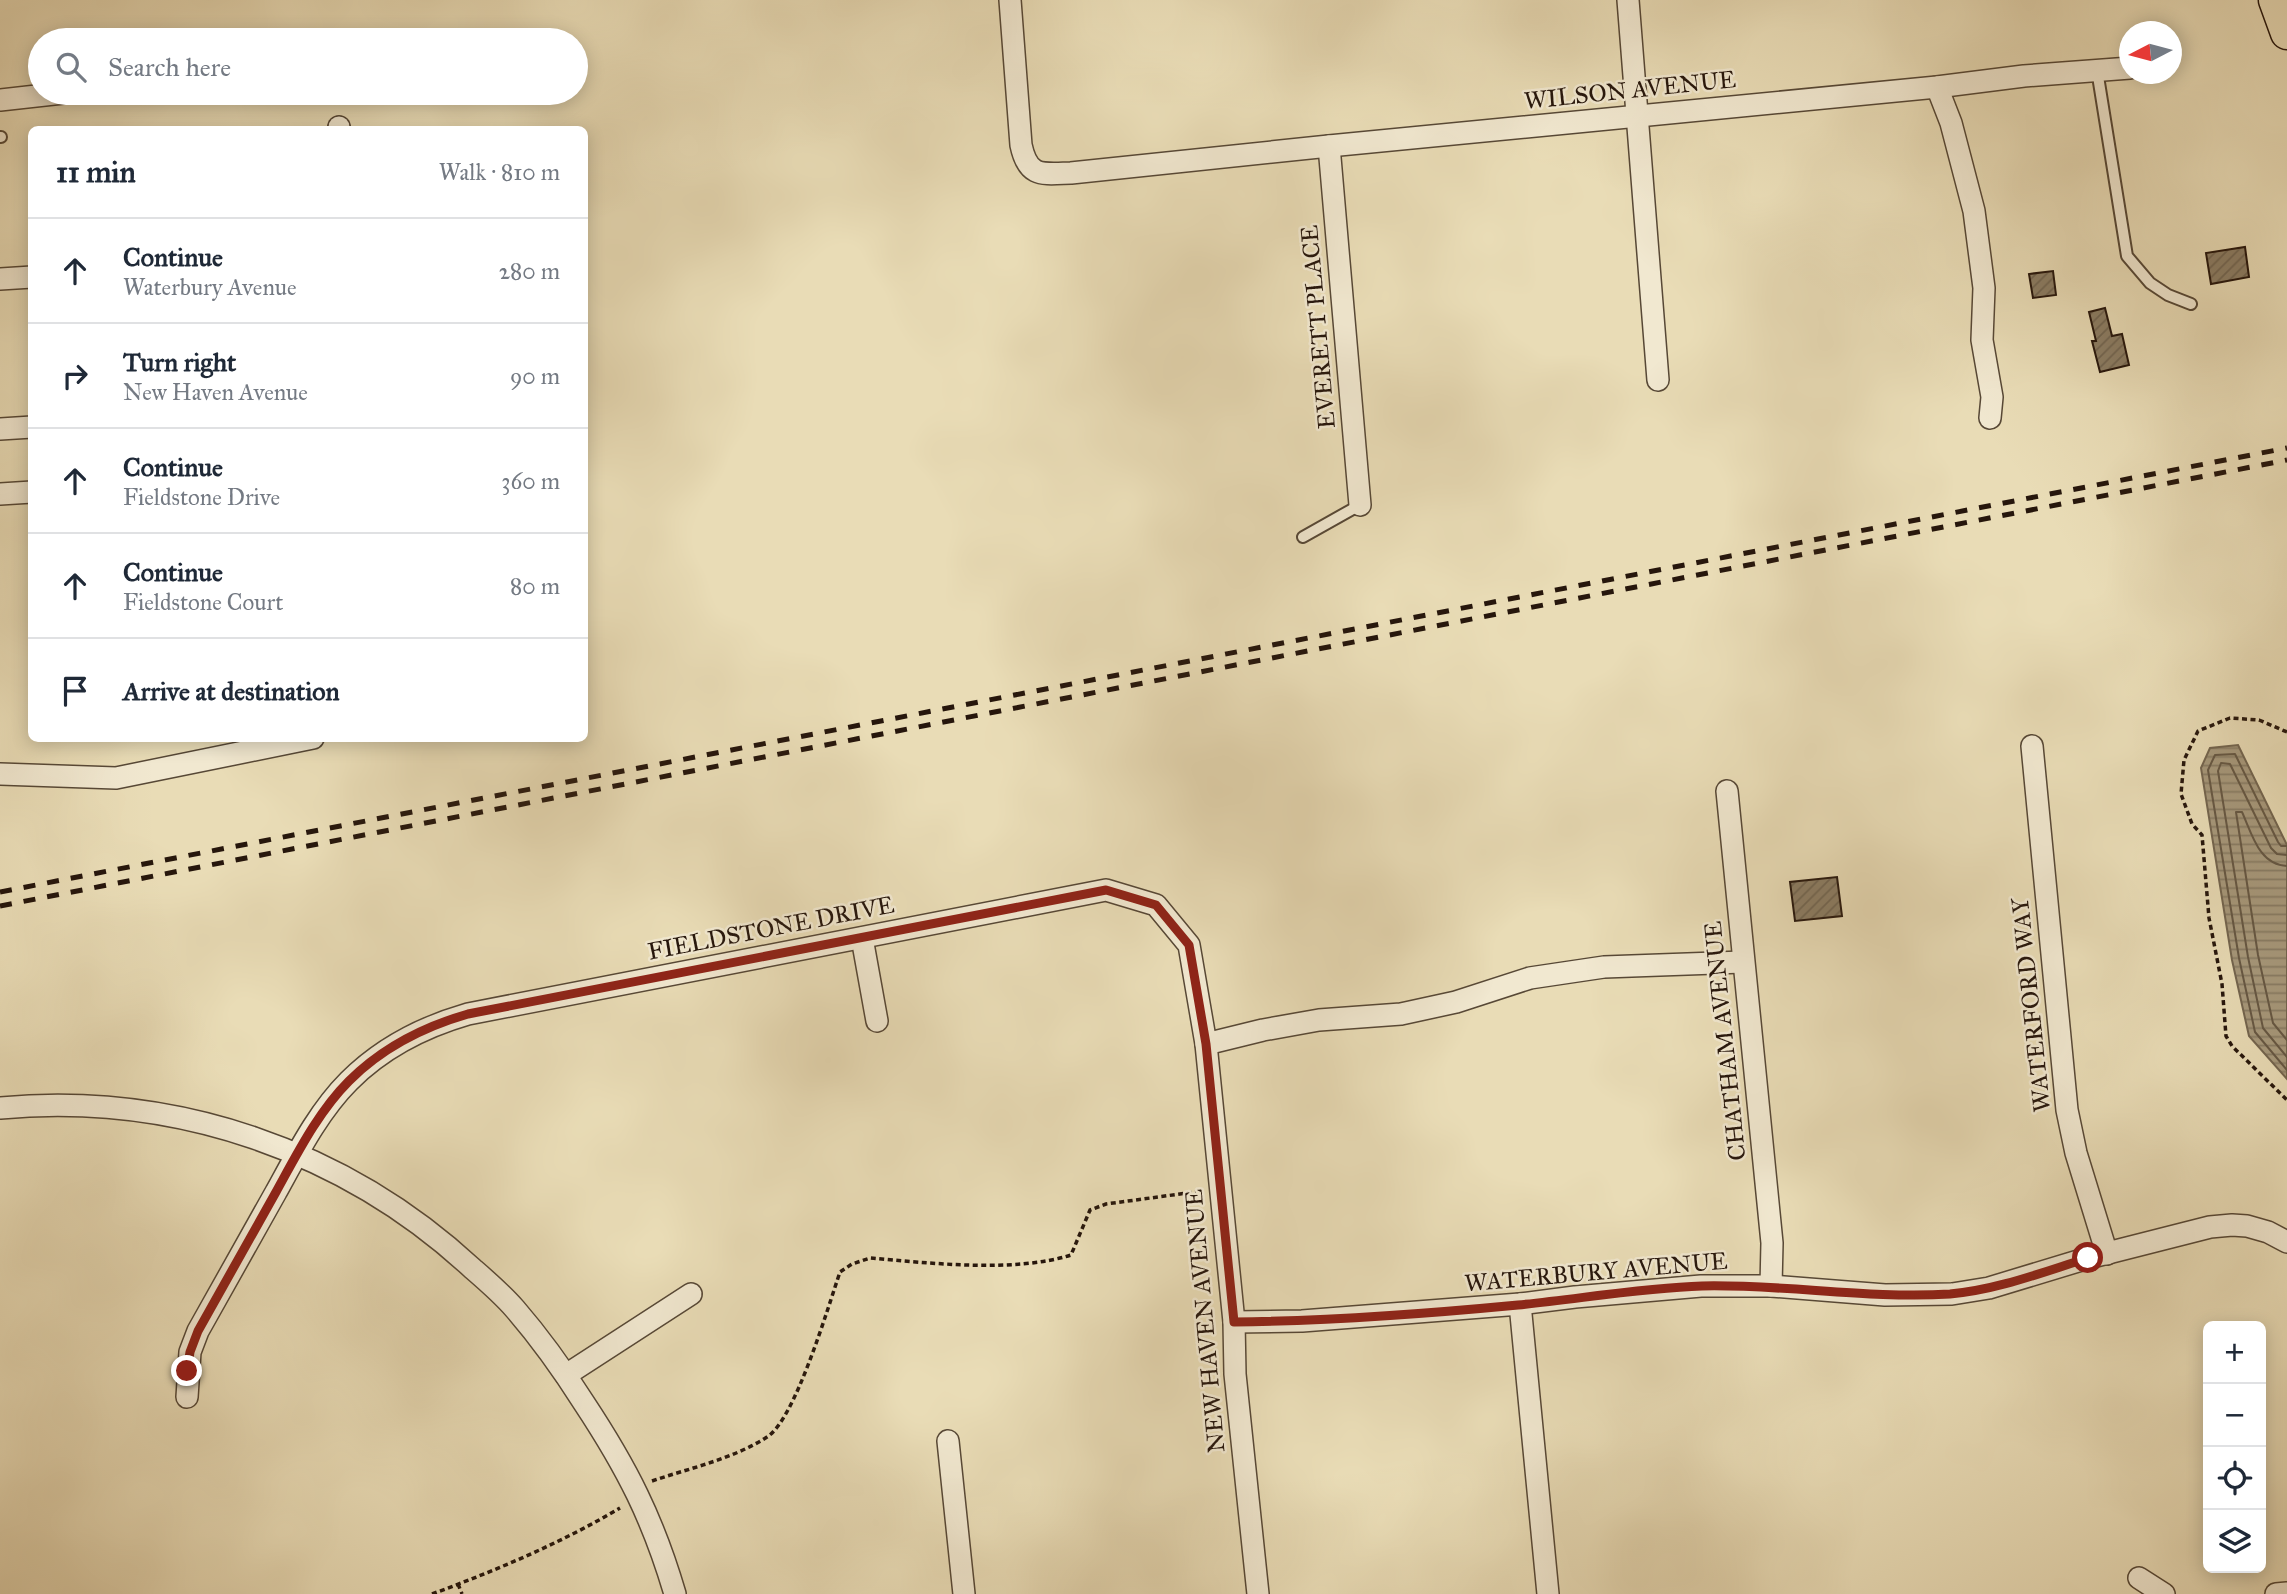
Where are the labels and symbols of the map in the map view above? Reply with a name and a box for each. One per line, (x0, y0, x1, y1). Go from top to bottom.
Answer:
north arrow (2119, 21, 2182, 84)
street label: WILSON AVENUE (1523, 64, 1737, 116)
street label: EVERETT PLACE (1294, 224, 1342, 430)
street label: FIELDSTONE DRIVE (645, 889, 897, 967)
street label: WATERFORD WAY (2005, 896, 2057, 1114)
street label: CHATHAM AVENUE (1698, 920, 1752, 1162)
street label: NEW HAVEN AVENUE (1179, 1188, 1231, 1454)
route start (2072, 1242, 2103, 1273)
street label: WATERBURY AVENUE (1463, 1246, 1729, 1298)
route end (171, 1355, 202, 1386)

